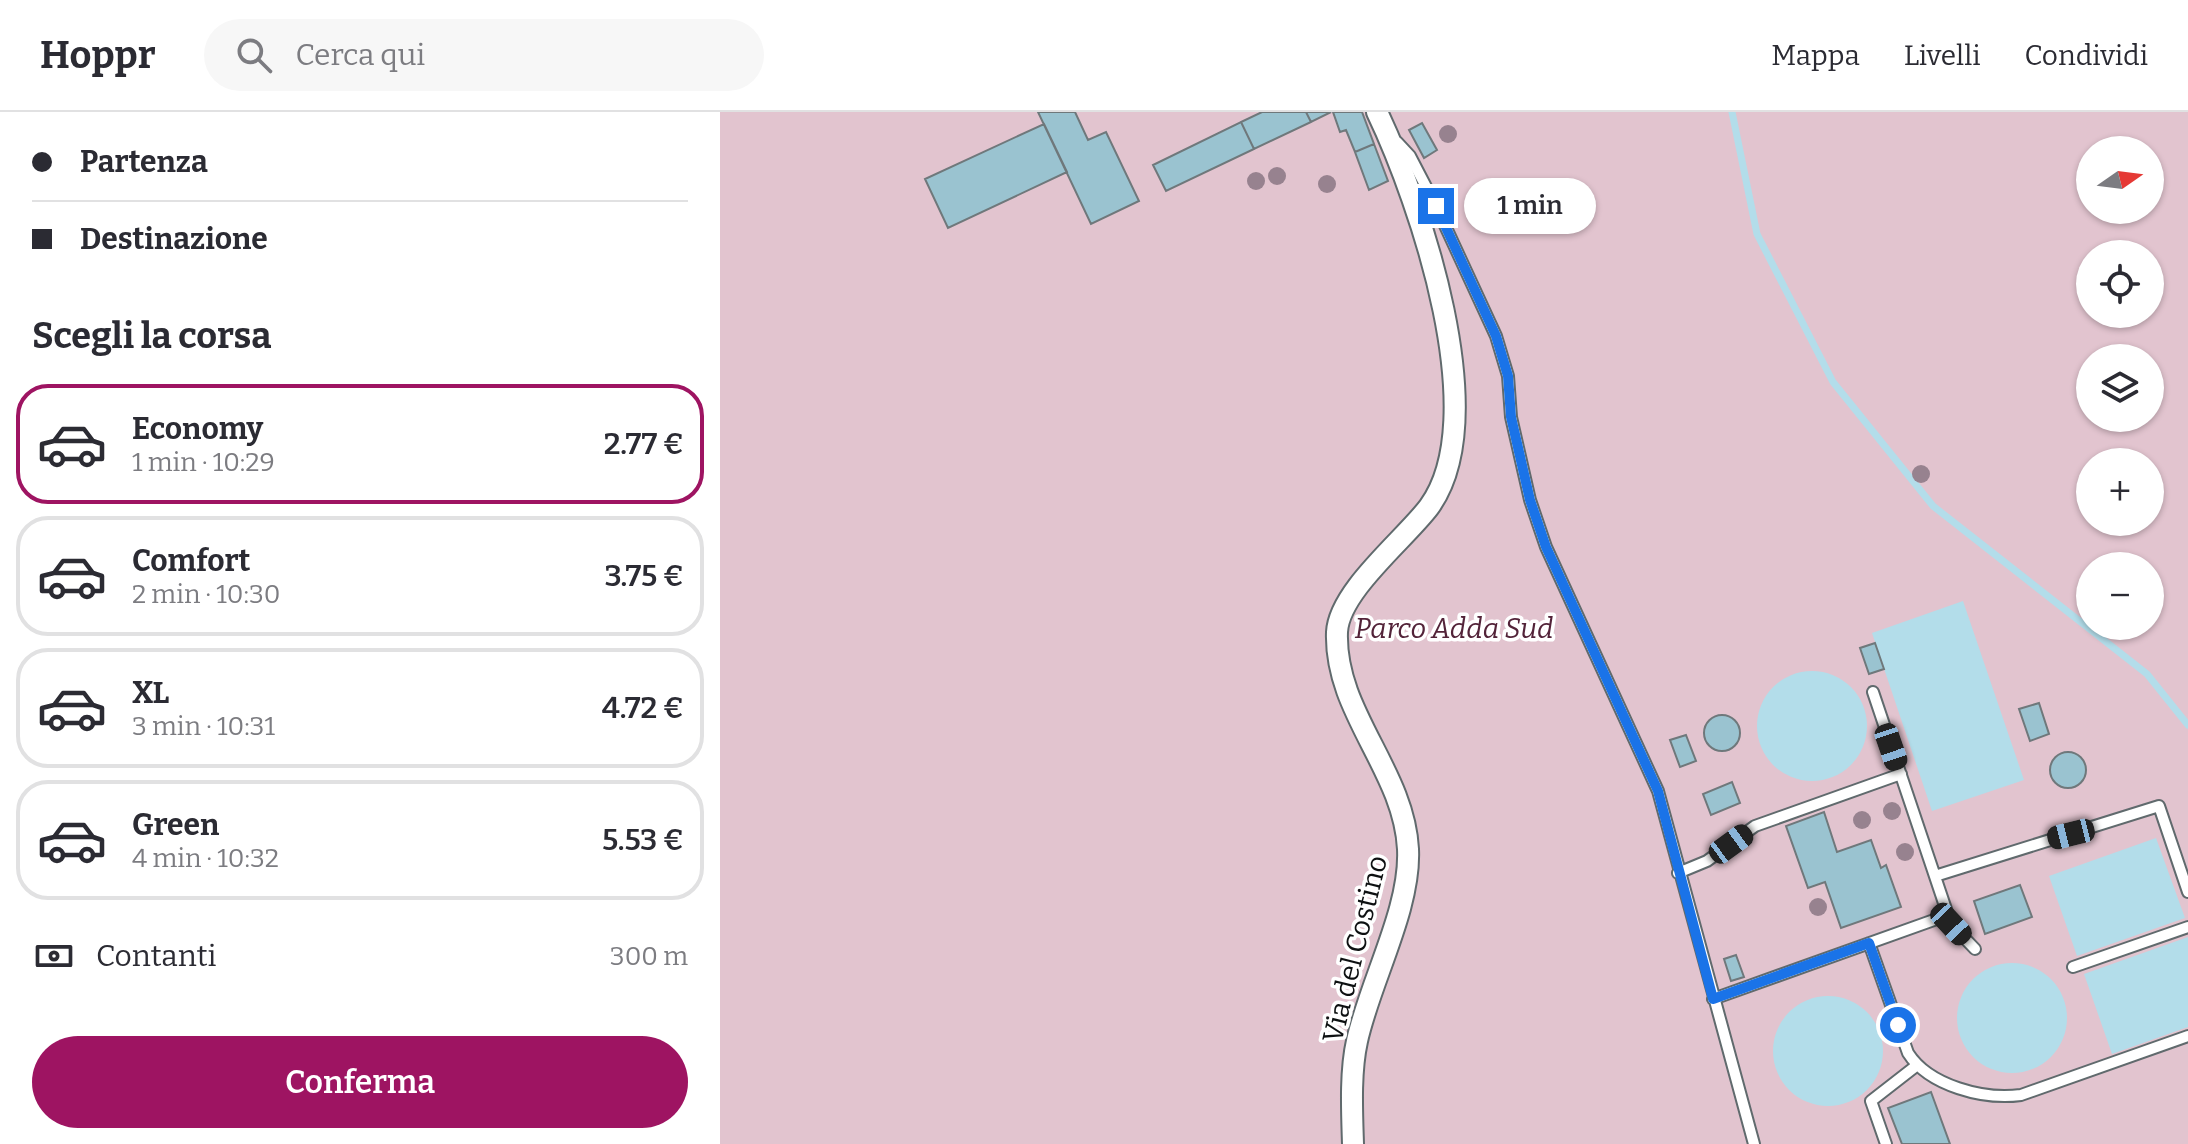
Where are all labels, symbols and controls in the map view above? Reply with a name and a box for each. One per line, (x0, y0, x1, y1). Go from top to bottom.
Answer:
search box (204, 19, 764, 91)
text: Hoppr (40, 32, 156, 78)
icon: search (232, 33, 276, 77)
text: Cerca qui (296, 37, 425, 73)
text: Mappa (1771, 39, 1860, 72)
text: Livelli (1904, 39, 1981, 72)
text: Condividi (2025, 39, 2148, 72)
north arrow (2076, 136, 2164, 224)
map controls (2076, 136, 2164, 640)
text: Partenza (80, 144, 208, 180)
callout: 1 min (1464, 178, 1596, 234)
route end (1418, 188, 1454, 224)
text: 1 min (1497, 190, 1563, 221)
text: Destinazione (80, 221, 268, 257)
button: locate (2076, 240, 2164, 328)
text: Scegli la corsa (32, 314, 271, 358)
button: layers (2076, 344, 2164, 432)
icon: car (36, 408, 108, 480)
text: Economy (132, 411, 263, 447)
text: 2.77 € (604, 426, 684, 462)
text: 1 min · 10:29 (132, 447, 275, 478)
button: + (2076, 448, 2164, 536)
icon: car (36, 540, 108, 612)
text: Comfort (132, 543, 250, 579)
button: − (2076, 552, 2164, 640)
text: 3.75 € (604, 558, 684, 594)
text: 2 min · 10:30 (132, 579, 280, 610)
park label: Parco Adda Sud (1354, 612, 1554, 645)
icon: car (36, 672, 108, 744)
text: XL (132, 675, 169, 711)
text: 4.72 € (602, 690, 684, 726)
text: 3 min · 10:31 (132, 711, 275, 742)
car (1872, 720, 1910, 774)
icon: car (36, 804, 108, 876)
text: Green (132, 807, 219, 843)
car (2045, 817, 2097, 851)
car (1705, 820, 1757, 868)
text: 5.53 € (602, 822, 684, 858)
text: 4 min · 10:32 (132, 843, 279, 874)
street label: Via del Costino (1316, 852, 1394, 1046)
car (1926, 898, 1976, 950)
icon: cash (32, 934, 76, 978)
text: Contanti (96, 938, 217, 974)
text: 300 m (610, 941, 688, 972)
route start (1880, 1007, 1916, 1043)
button: Conferma (32, 1036, 688, 1128)

